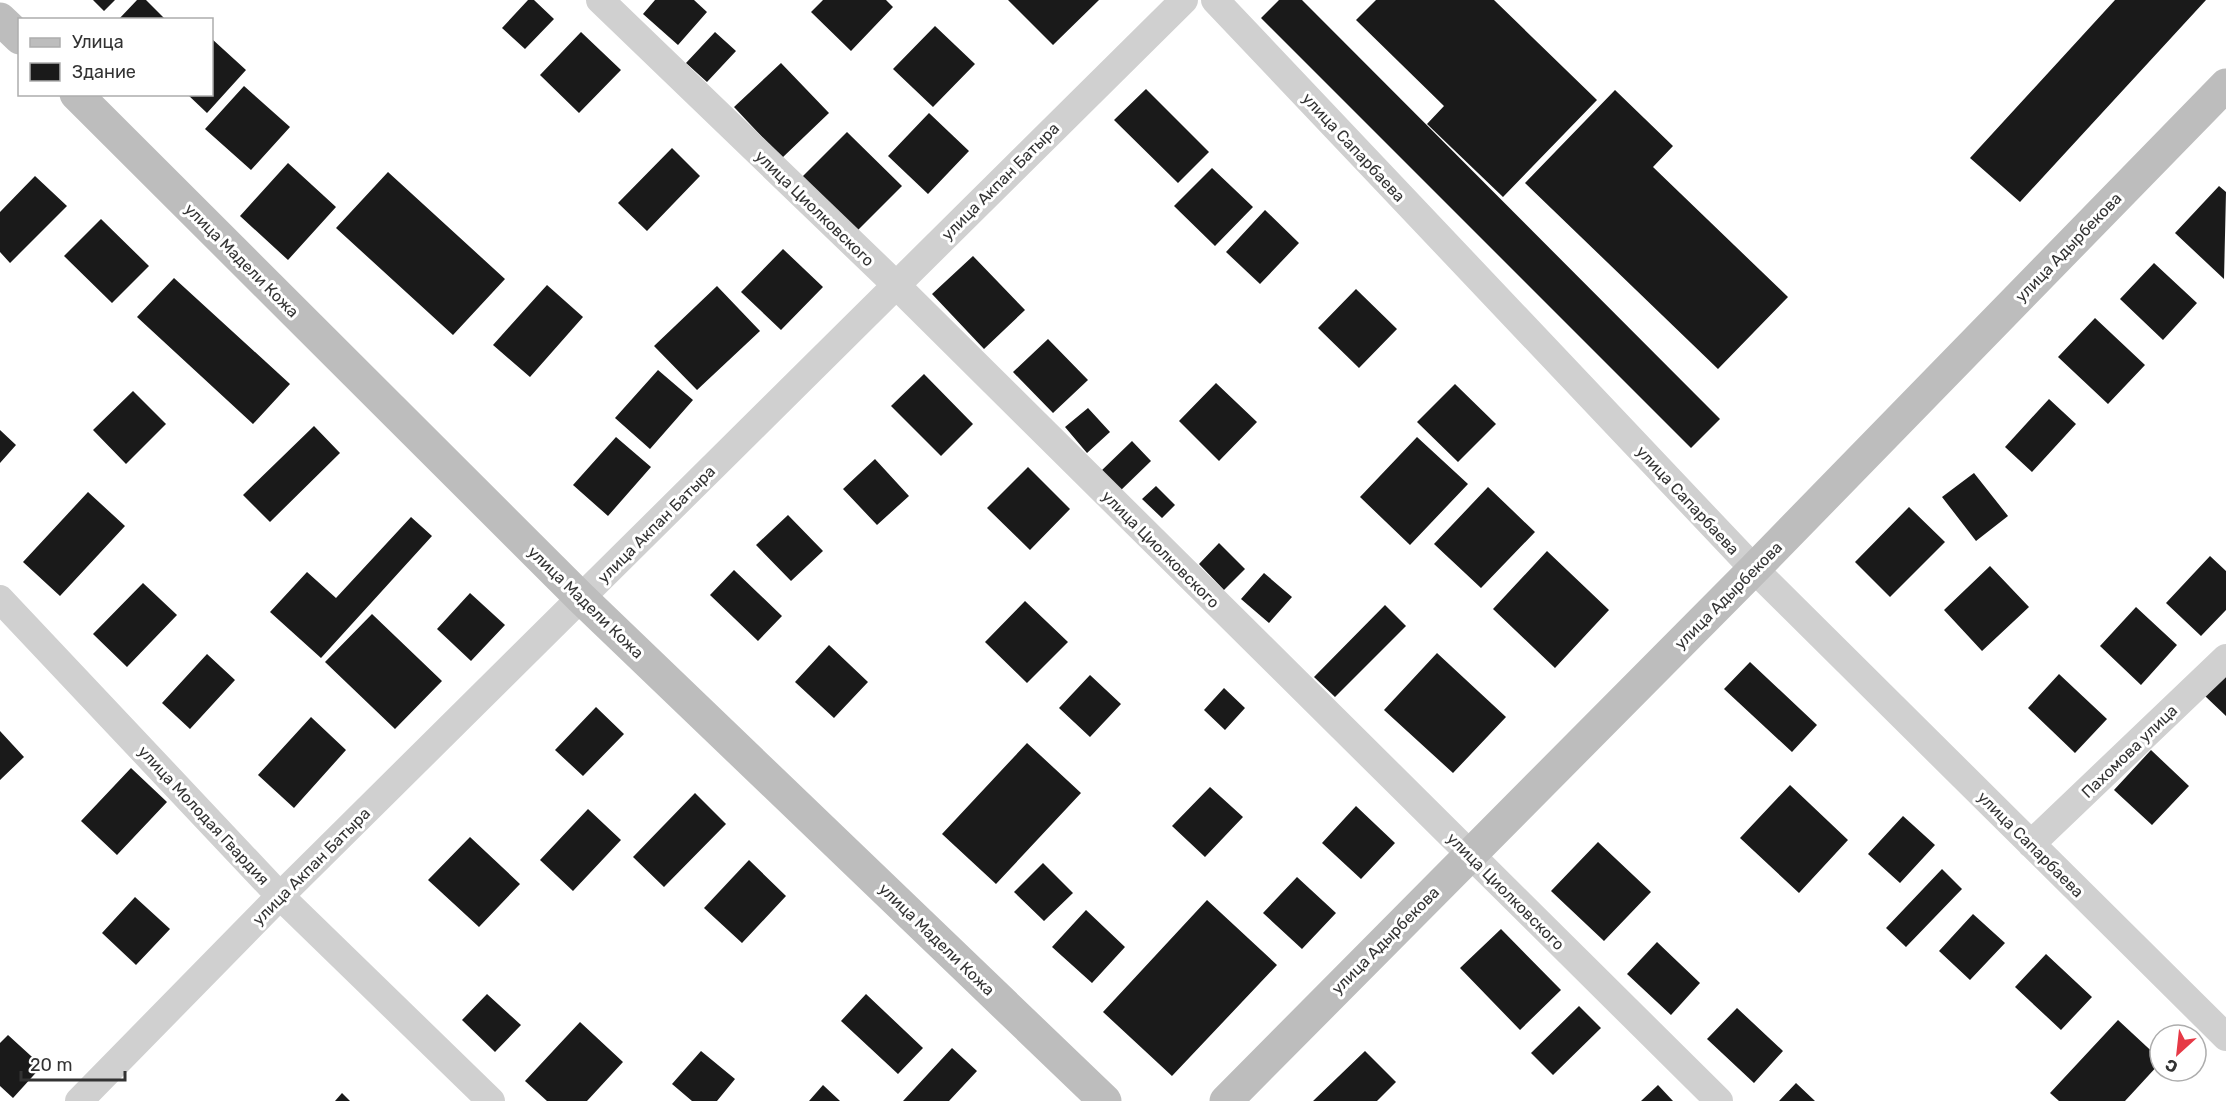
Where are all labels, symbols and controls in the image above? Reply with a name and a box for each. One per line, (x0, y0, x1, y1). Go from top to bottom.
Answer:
legend (18, 18, 213, 96)
text: Улица (72, 31, 124, 53)
text: Здание (72, 61, 136, 83)
street label: улица Сапарбаева (1298, 89, 1409, 206)
street label: улица Акпан Батыра (938, 119, 1063, 244)
street label: улица Циолковского (751, 147, 878, 270)
street label: улица Адырбекова (2011, 189, 2125, 306)
street label: улица Мадели Кожа (181, 199, 303, 321)
street label: улица Сапарбаева (1632, 442, 1743, 559)
street label: улица Акпан Батыра (594, 462, 719, 587)
street label: улица Циолковского (1098, 487, 1223, 612)
street label: улица Адырбекова (1671, 538, 1786, 653)
street label: улица Мадели Кожа (524, 542, 647, 663)
street label: Пахомова улица (2077, 701, 2181, 802)
street label: улица Молодая Гвардия (134, 742, 273, 889)
street label: улица Сапарбаева (1974, 787, 2088, 901)
street label: улица Акпан Батыра (249, 804, 374, 929)
street label: улица Циолковского (1443, 829, 1568, 954)
street label: улица Мадели Кожа (875, 879, 998, 1000)
street label: улица Адырбекова (1328, 883, 1443, 998)
north arrow (2148, 1023, 2208, 1083)
scale bar (21, 1044, 124, 1082)
text: 20 m (30, 1054, 72, 1076)
text: С (2162, 1055, 2181, 1077)

